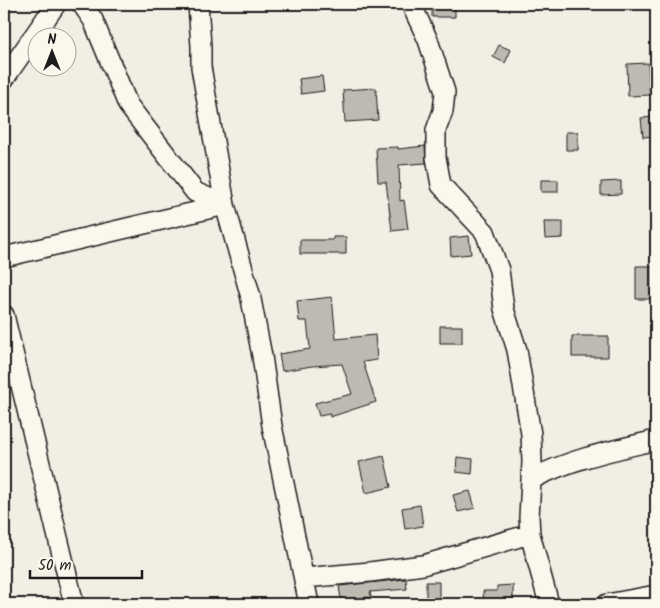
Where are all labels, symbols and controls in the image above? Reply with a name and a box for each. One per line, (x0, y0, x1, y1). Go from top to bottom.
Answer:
north arrow (28, 28, 78, 78)
text: N (48, 29, 57, 51)
scale bar (30, 548, 142, 580)
text: 50 m (38, 554, 72, 578)

